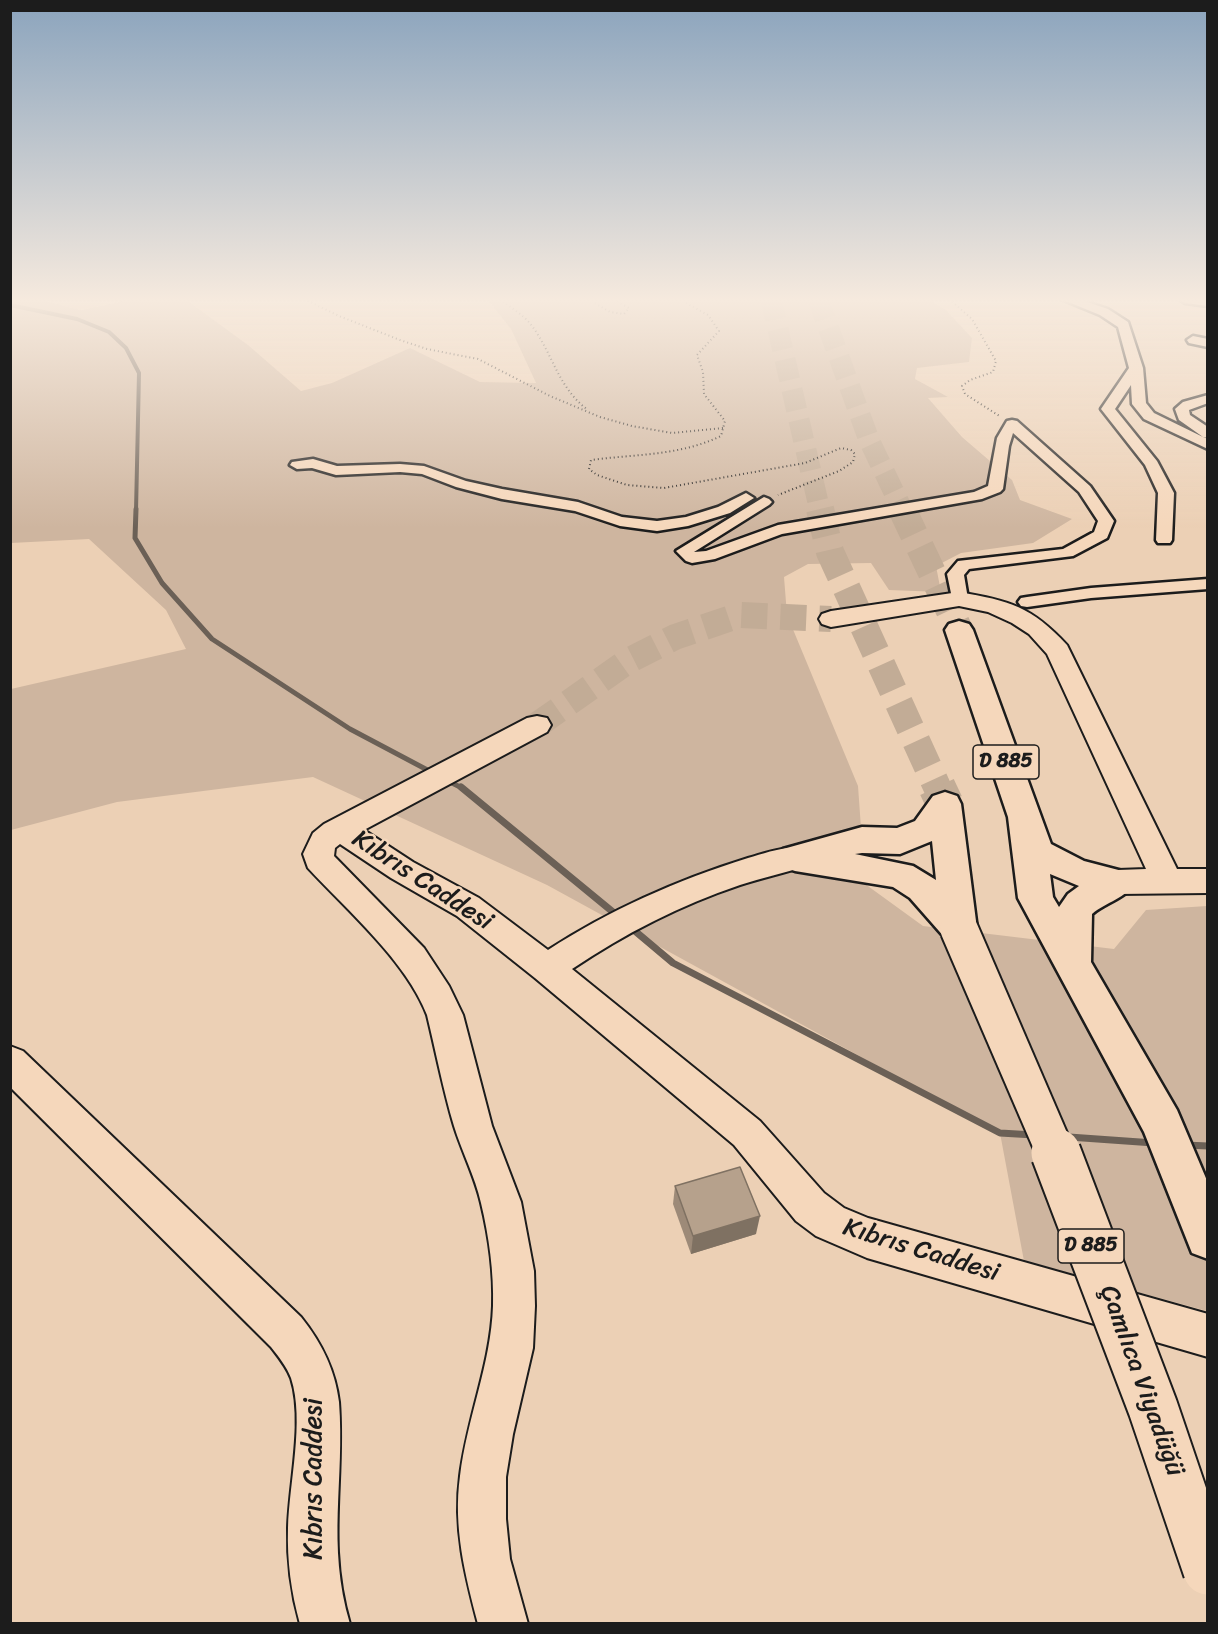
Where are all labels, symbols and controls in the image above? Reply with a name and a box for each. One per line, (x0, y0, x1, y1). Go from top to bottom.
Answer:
road number: D 885 (973, 745, 1039, 779)
street label: Kıbrıs Caddesi (346, 824, 498, 938)
street label: Kıbrıs Caddesi (839, 1212, 1003, 1290)
road number: D 885 (1058, 1229, 1124, 1263)
street label: Çamlıca Viyadüğü (1092, 1281, 1190, 1481)
street label: Kıbrıs Caddesi (298, 1398, 330, 1560)

